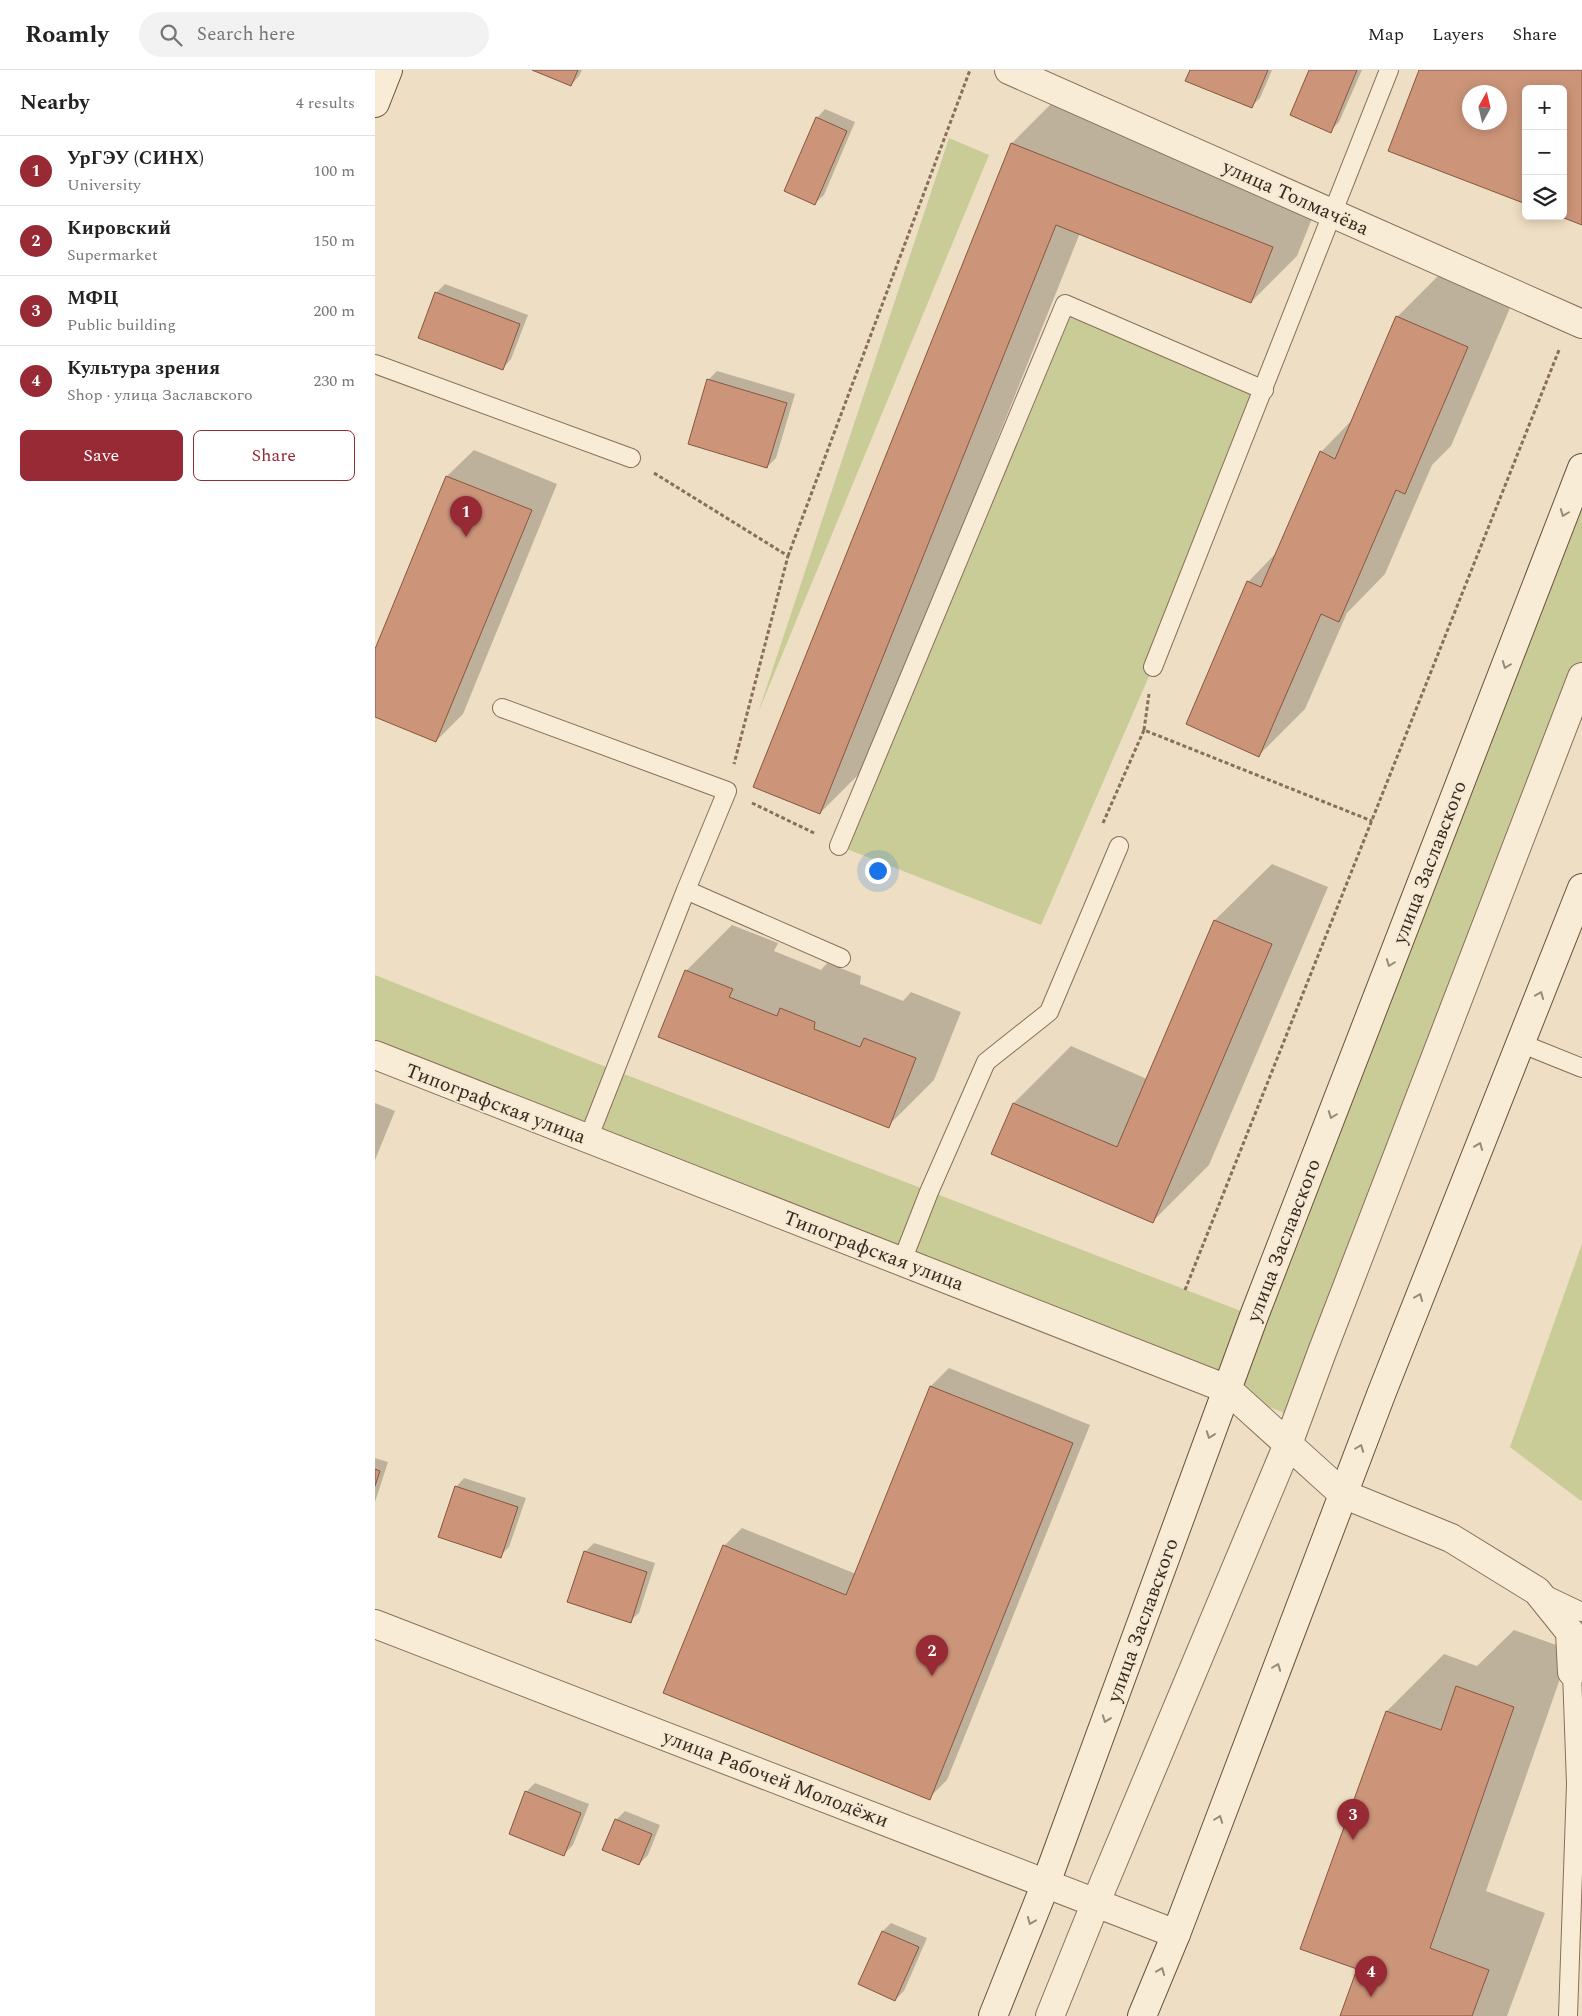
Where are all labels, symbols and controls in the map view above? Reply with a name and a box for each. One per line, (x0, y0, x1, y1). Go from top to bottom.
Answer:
search box (139, 12, 489, 57)
text: Roamly (25, 17, 109, 53)
text: Search here (197, 20, 295, 49)
icon: search (157, 21, 185, 49)
text: Map (1368, 21, 1404, 48)
text: Layers (1432, 21, 1484, 48)
text: Share (1512, 21, 1557, 48)
north arrow (1462, 85, 1507, 130)
map controls (1522, 85, 1567, 220)
button: + (1522, 85, 1567, 130)
text: Nearby (20, 87, 90, 119)
text: 4 results (296, 91, 355, 115)
button: − (1522, 130, 1567, 175)
text: УрГЭУ (СИНХ) (67, 144, 204, 173)
street label: улица Толмачёва (1217, 152, 1374, 244)
text: 1 (32, 159, 40, 183)
text: 100 m (313, 159, 355, 183)
text: University (67, 173, 141, 197)
button: layers (1522, 175, 1567, 220)
text: Кировский (67, 214, 171, 243)
text: 2 (32, 229, 40, 253)
text: 150 m (313, 229, 355, 253)
text: Supermarket (67, 243, 158, 267)
text: МФЦ (67, 284, 118, 313)
text: 3 (32, 299, 40, 323)
text: 200 m (313, 299, 355, 323)
text: Public building (67, 313, 176, 337)
text: Культура зрения (67, 354, 220, 383)
text: 4 (32, 369, 40, 393)
text: 230 m (313, 369, 355, 393)
text: Shop · улица Заславского (67, 383, 253, 407)
button: Save (20, 430, 183, 481)
button: Share (193, 430, 355, 481)
pin: 1 (450, 496, 482, 537)
one-way arrow (1560, 508, 1571, 517)
one-way arrow (1502, 660, 1512, 669)
street label: улица Заславского (1385, 776, 1475, 949)
your location (865, 858, 891, 884)
one-way arrow (1386, 958, 1396, 967)
one-way arrow (1533, 991, 1544, 1000)
street label: Типографская улица (401, 1056, 590, 1152)
one-way arrow (1327, 1110, 1338, 1119)
one-way arrow (1473, 1142, 1484, 1151)
street label: улица Заславского (1239, 1154, 1329, 1327)
street label: Типографская улица (779, 1203, 968, 1299)
one-way arrow (1413, 1293, 1424, 1302)
one-way arrow (1206, 1430, 1216, 1439)
one-way arrow (1354, 1444, 1364, 1453)
street label: улица Заславского (1099, 1534, 1187, 1708)
pin: 2 (916, 1635, 948, 1676)
one-way arrow (1271, 1664, 1281, 1672)
one-way arrow (1102, 1714, 1112, 1723)
street label: улица Рабочей Молодёжи (657, 1722, 893, 1836)
pin: 3 (1337, 1799, 1369, 1840)
one-way arrow (1214, 1816, 1224, 1824)
one-way arrow (1027, 1916, 1037, 1924)
pin: 4 (1355, 1956, 1387, 1997)
one-way arrow (1155, 1967, 1165, 1976)

